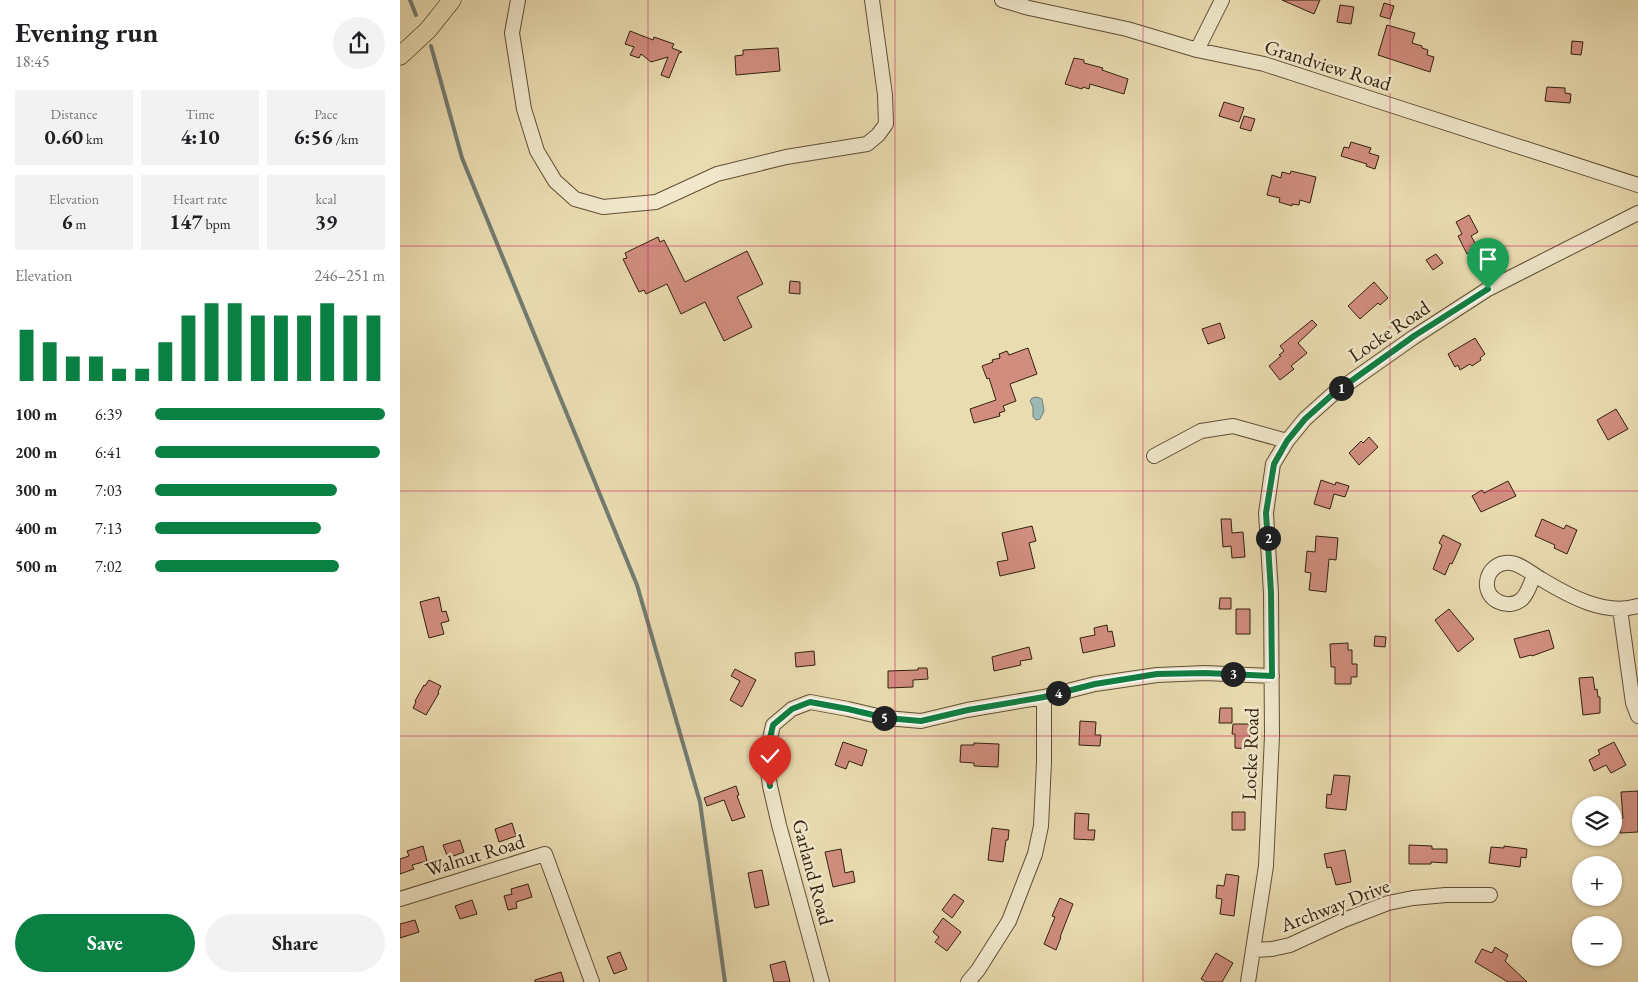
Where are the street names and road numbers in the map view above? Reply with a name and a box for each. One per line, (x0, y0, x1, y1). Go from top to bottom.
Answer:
street label: Grandview Road (1262, 33, 1395, 97)
street label: Locke Road (1343, 294, 1435, 368)
street label: Locke Road (1235, 706, 1265, 801)
street label: Garland Road (786, 816, 840, 929)
street label: Walnut Road (422, 827, 529, 882)
street label: Archway Drive (1276, 872, 1394, 938)

